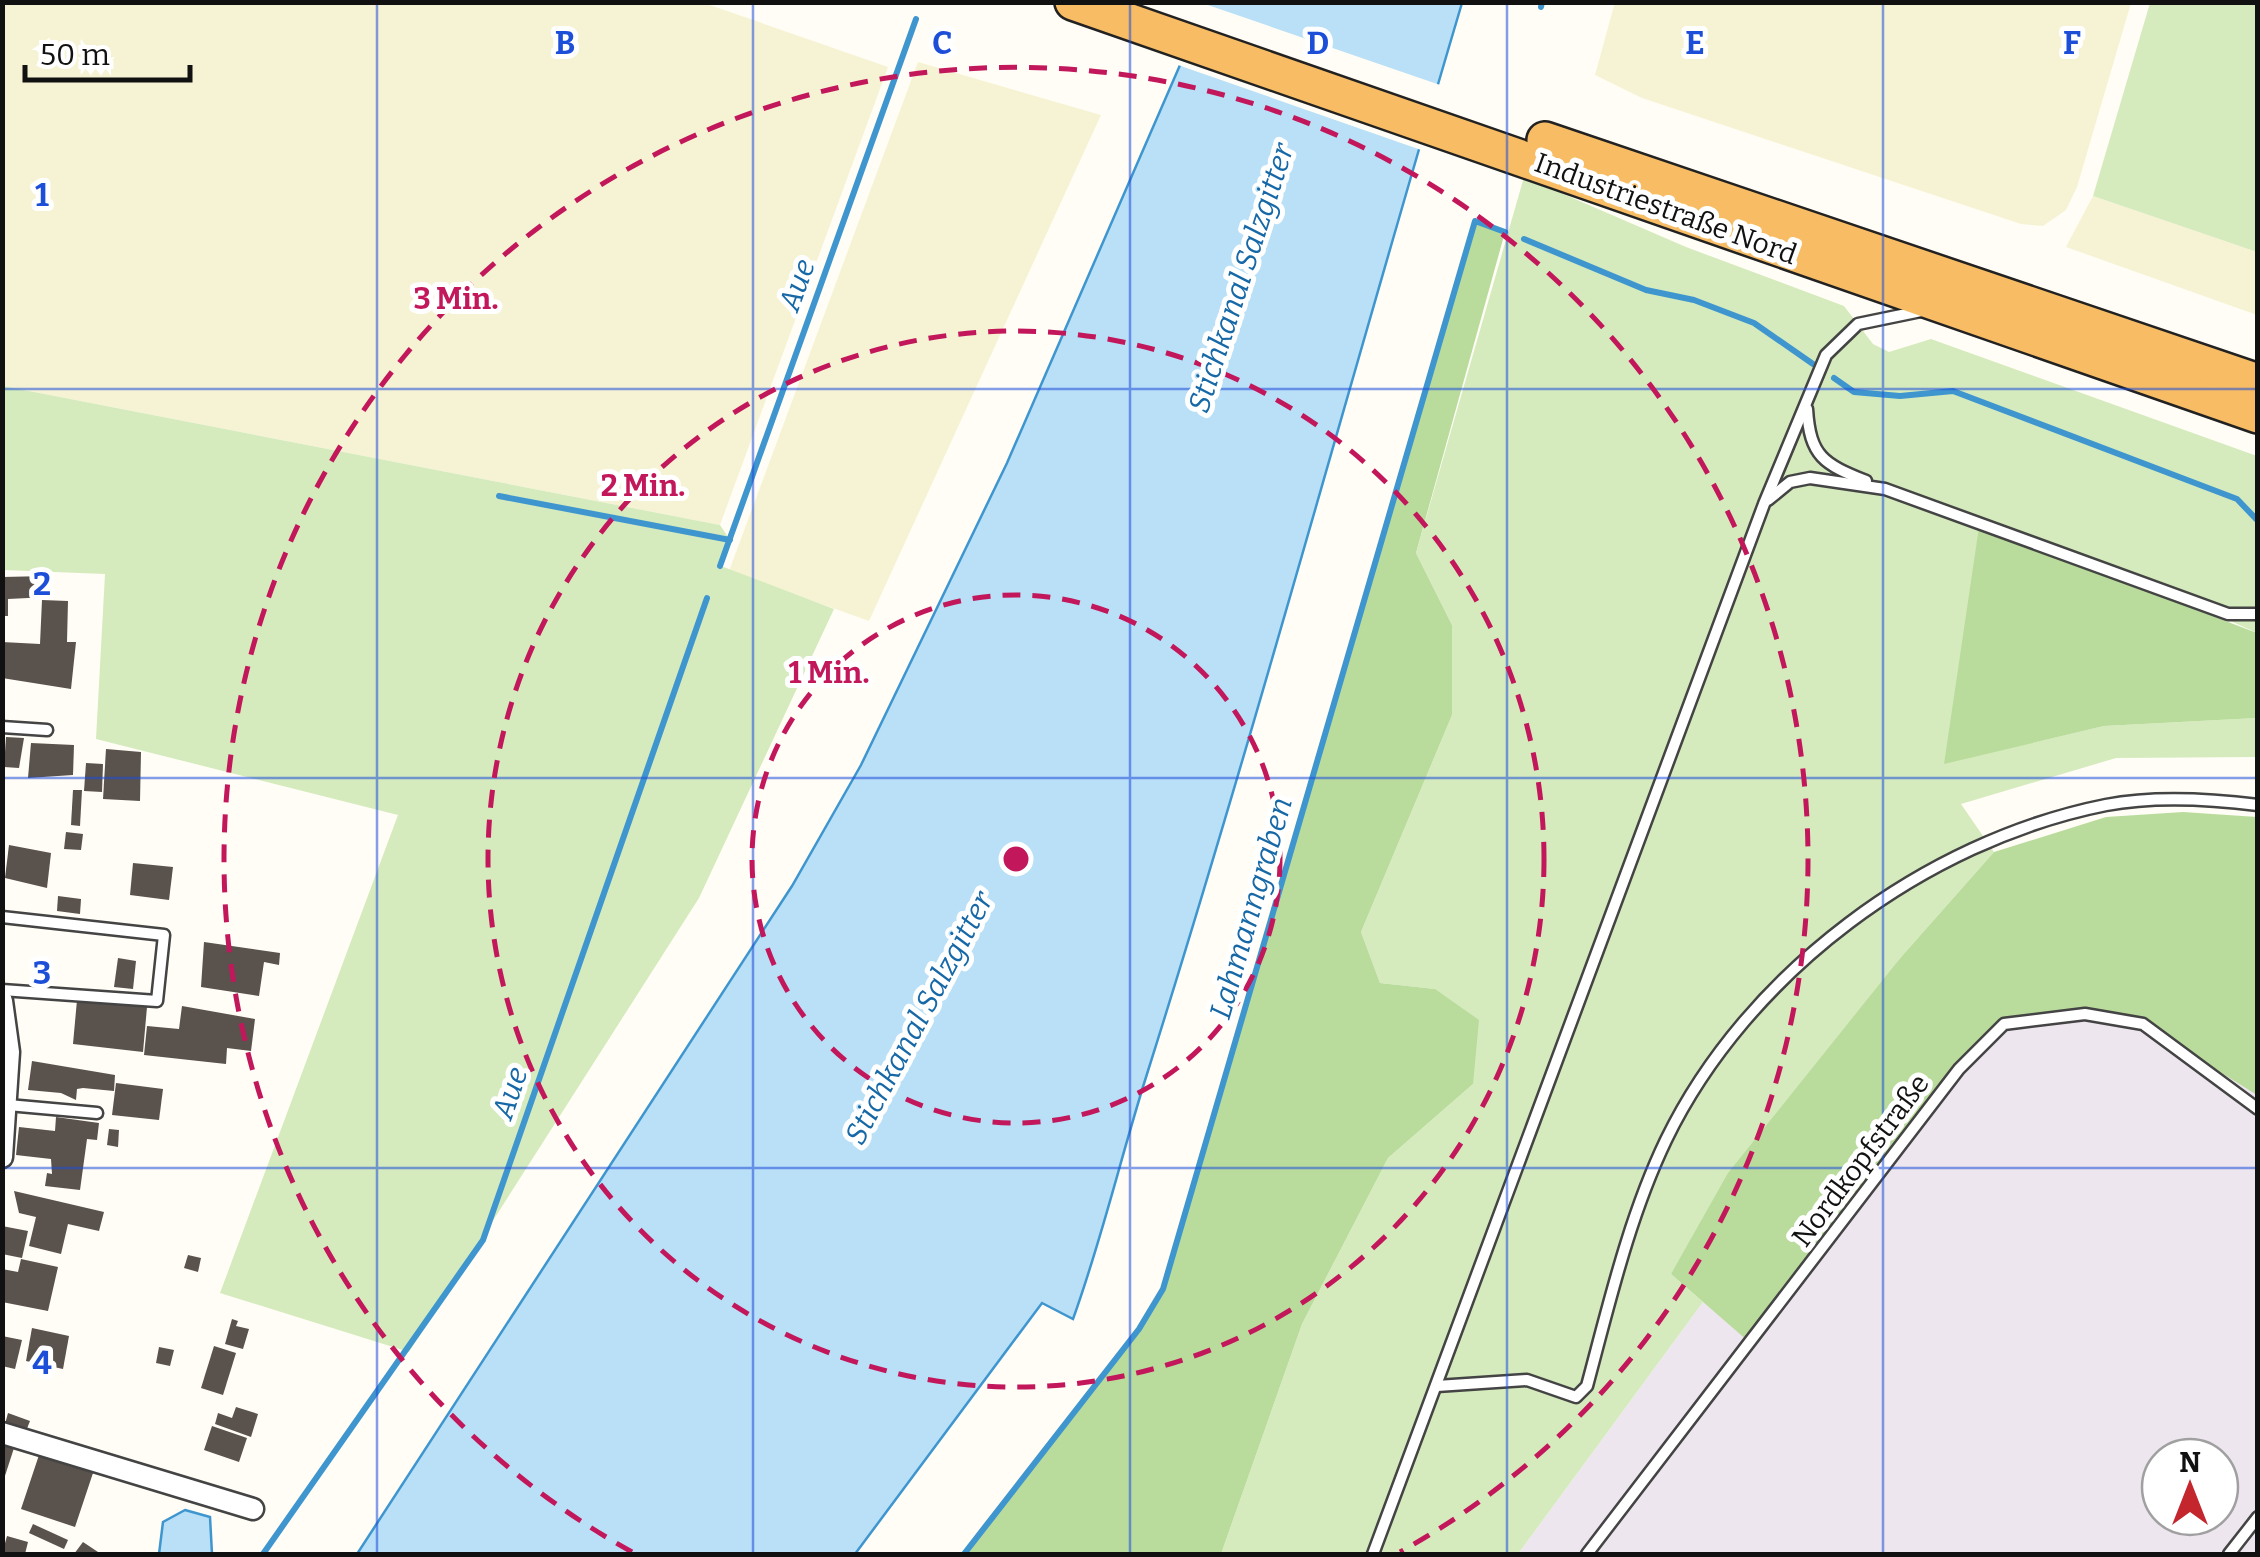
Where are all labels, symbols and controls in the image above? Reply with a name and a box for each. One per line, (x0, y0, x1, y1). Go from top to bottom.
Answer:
scale bar (25, 20, 190, 82)
text: B (555, 24, 575, 62)
text: C (932, 24, 952, 62)
text: D (1307, 24, 1329, 62)
text: E (1685, 24, 1705, 62)
text: F (2063, 24, 2081, 62)
text: 50 m (40, 37, 110, 73)
water label: Stichkanal Salzgitter (1181, 137, 1302, 417)
street label: Industriestraße Nord (1530, 146, 1801, 271)
text: 1 (35, 176, 49, 214)
water label: Aue (770, 254, 823, 318)
text: 3 Min. (413, 281, 499, 317)
text: 2 Min. (601, 468, 685, 504)
text: 2 (33, 565, 51, 603)
text: 1 Min. (789, 655, 869, 691)
water label: Lahmanngraben (1202, 793, 1300, 1023)
centre of rings (998, 841, 1034, 877)
water label: Stichkanal Salzgitter (837, 884, 1002, 1150)
text: 3 (33, 954, 51, 992)
water label: Aue (484, 1062, 536, 1126)
street label: Nordkopfstraße (1785, 1068, 1936, 1253)
text: 4 (32, 1344, 52, 1382)
north arrow (2140, 1437, 2240, 1537)
text: N (2179, 1446, 2201, 1479)

